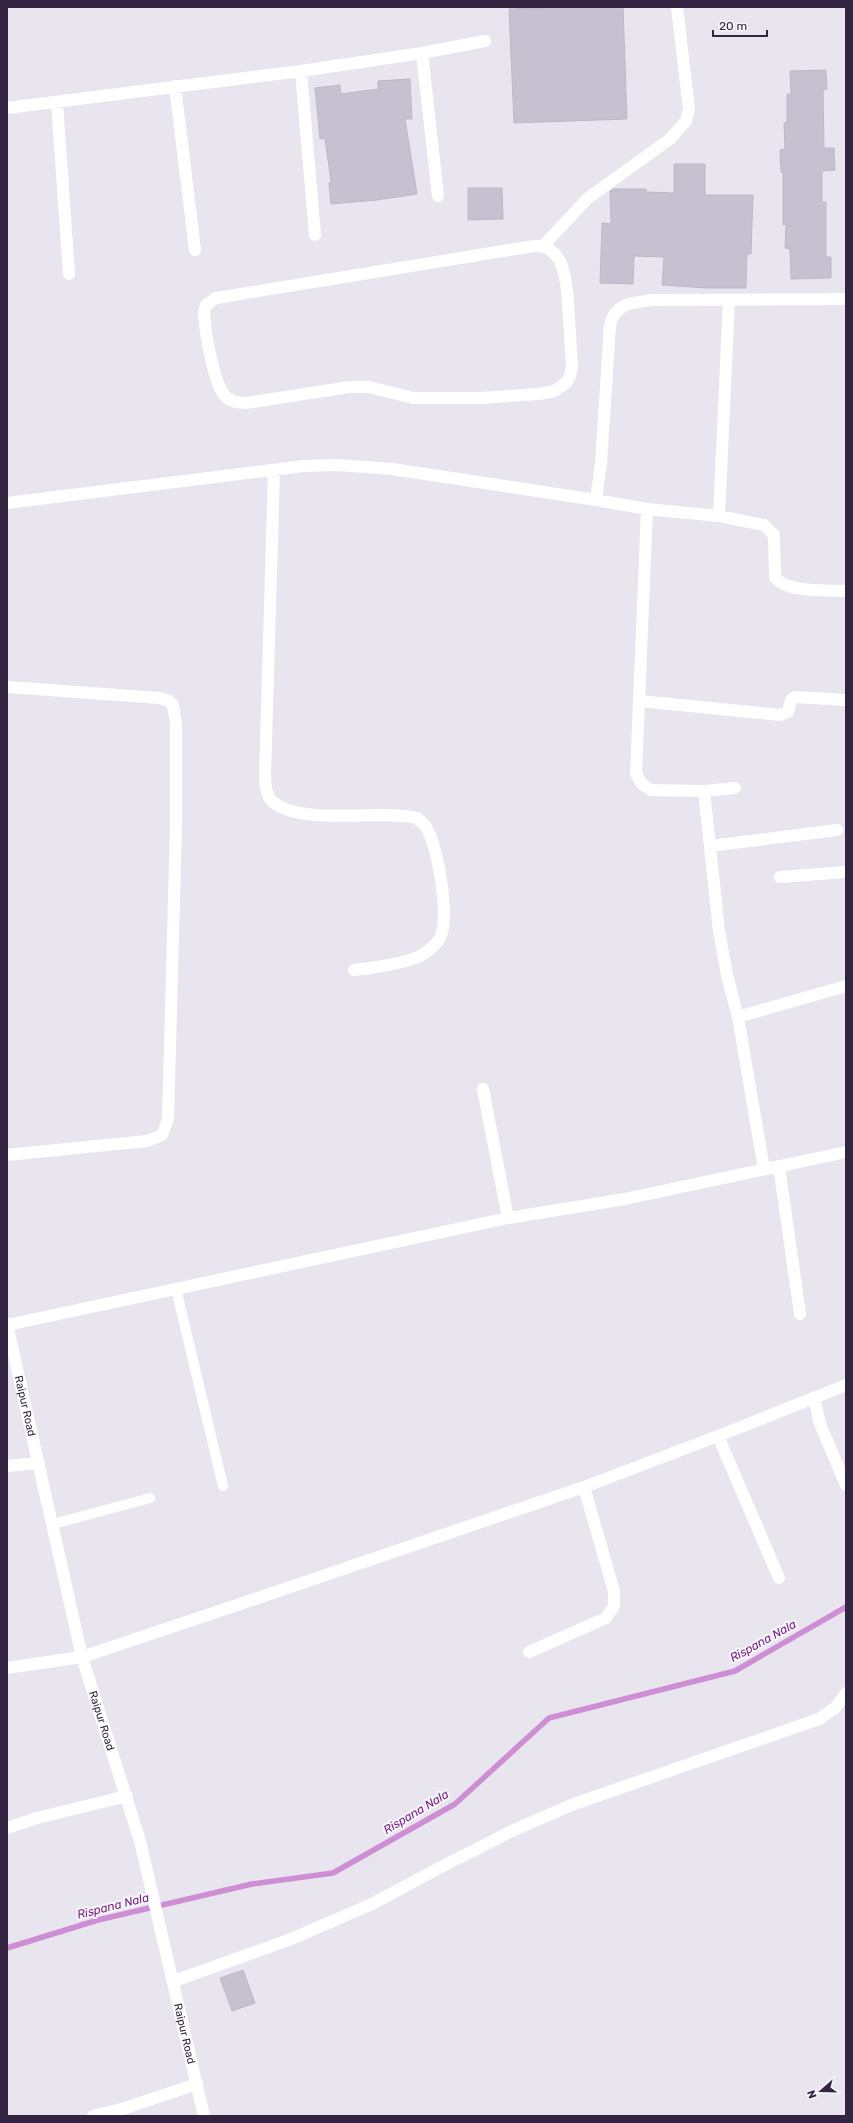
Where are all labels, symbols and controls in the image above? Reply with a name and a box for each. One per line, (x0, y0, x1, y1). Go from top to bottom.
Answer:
scale bar (713, 12, 767, 38)
text: 20 m (719, 19, 747, 33)
street label: Raipur Road (12, 1374, 38, 1438)
water label: Rispana Nala (727, 1617, 799, 1665)
street label: Raipur Road (86, 1689, 117, 1752)
water label: Rispana Nala (381, 1787, 451, 1837)
water label: Rispana Nala (76, 1890, 150, 1922)
street label: Raipur Road (171, 2002, 198, 2065)
north arrow (801, 2071, 841, 2111)
text: N (805, 2088, 820, 2100)

